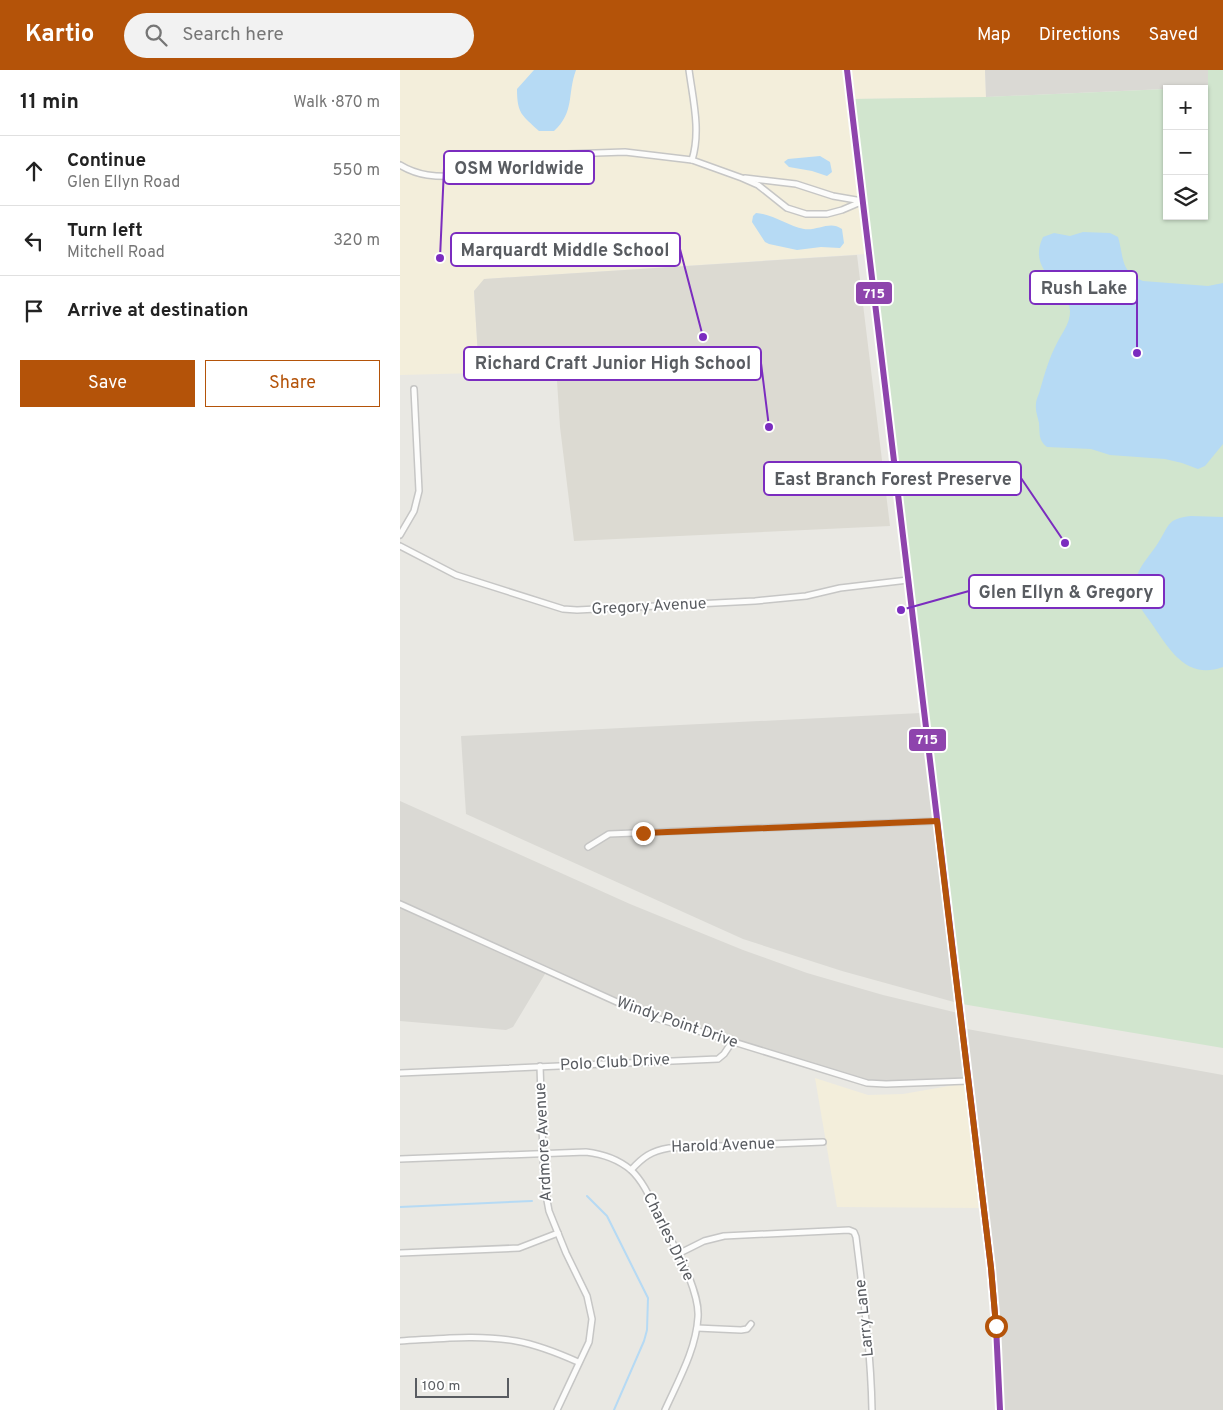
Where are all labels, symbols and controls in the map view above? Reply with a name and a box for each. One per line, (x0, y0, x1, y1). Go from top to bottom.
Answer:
search box (124, 13, 474, 58)
text: Kartio (25, 20, 94, 50)
icon: search (142, 21, 170, 49)
text: Search here (182, 23, 284, 47)
text: Map (977, 24, 1011, 47)
text: Directions (1039, 24, 1121, 47)
text: Saved (1149, 24, 1198, 47)
map controls (1163, 85, 1208, 220)
button: + (1163, 85, 1208, 130)
text: 11 min (20, 89, 79, 116)
text: Walk · 870 m (293, 93, 380, 113)
button: − (1163, 130, 1208, 175)
text: Continue (67, 149, 146, 173)
callout: OSM Worldwide (444, 151, 594, 184)
icon: ahead (20, 157, 48, 185)
text: OSM Worldwide (454, 158, 584, 181)
text: 550 m (333, 161, 380, 181)
text: Glen Ellyn Road (67, 173, 180, 193)
button: layers (1163, 175, 1208, 220)
text: Turn left (67, 219, 143, 243)
icon: left (20, 227, 48, 255)
text: 320 m (333, 231, 380, 251)
callout: Marquardt Middle School (451, 233, 680, 266)
text: Marquardt Middle School (460, 240, 670, 263)
text: Mitchell Road (67, 243, 165, 263)
callout: Rush Lake (1030, 271, 1137, 304)
text: Rush Lake (1041, 278, 1127, 301)
line badge: 715 (855, 281, 893, 305)
text: 715 (863, 286, 885, 303)
icon: arrive (20, 297, 48, 325)
text: Arrive at destination (67, 299, 248, 323)
callout: Richard Craft Junior High School (464, 347, 761, 380)
text: Richard Craft Junior High School (475, 353, 751, 376)
button: Save (20, 360, 195, 407)
button: Share (205, 360, 380, 407)
callout: East Branch Forest Preserve (764, 462, 1021, 495)
text: East Branch Forest Preserve (774, 469, 1012, 492)
callout: Glen Ellyn & Gregory (969, 575, 1164, 608)
text: Glen Ellyn & Gregory (979, 582, 1153, 605)
street label: Gregory Avenue (591, 594, 707, 620)
line badge: 715 (908, 728, 947, 752)
text: 715 (916, 732, 938, 749)
route end (632, 822, 655, 845)
street label: Windy Point Drive (613, 993, 741, 1053)
street label: Polo Club Drive (559, 1050, 671, 1076)
street label: Ardmore Avenue (531, 1082, 557, 1202)
street label: Harold Avenue (671, 1134, 775, 1158)
street label: Charles Drive (638, 1189, 698, 1285)
street label: Larry Lane (851, 1278, 879, 1358)
route start (985, 1315, 1008, 1338)
scale bar (415, 1375, 509, 1398)
text: 100 m (422, 1378, 460, 1395)

